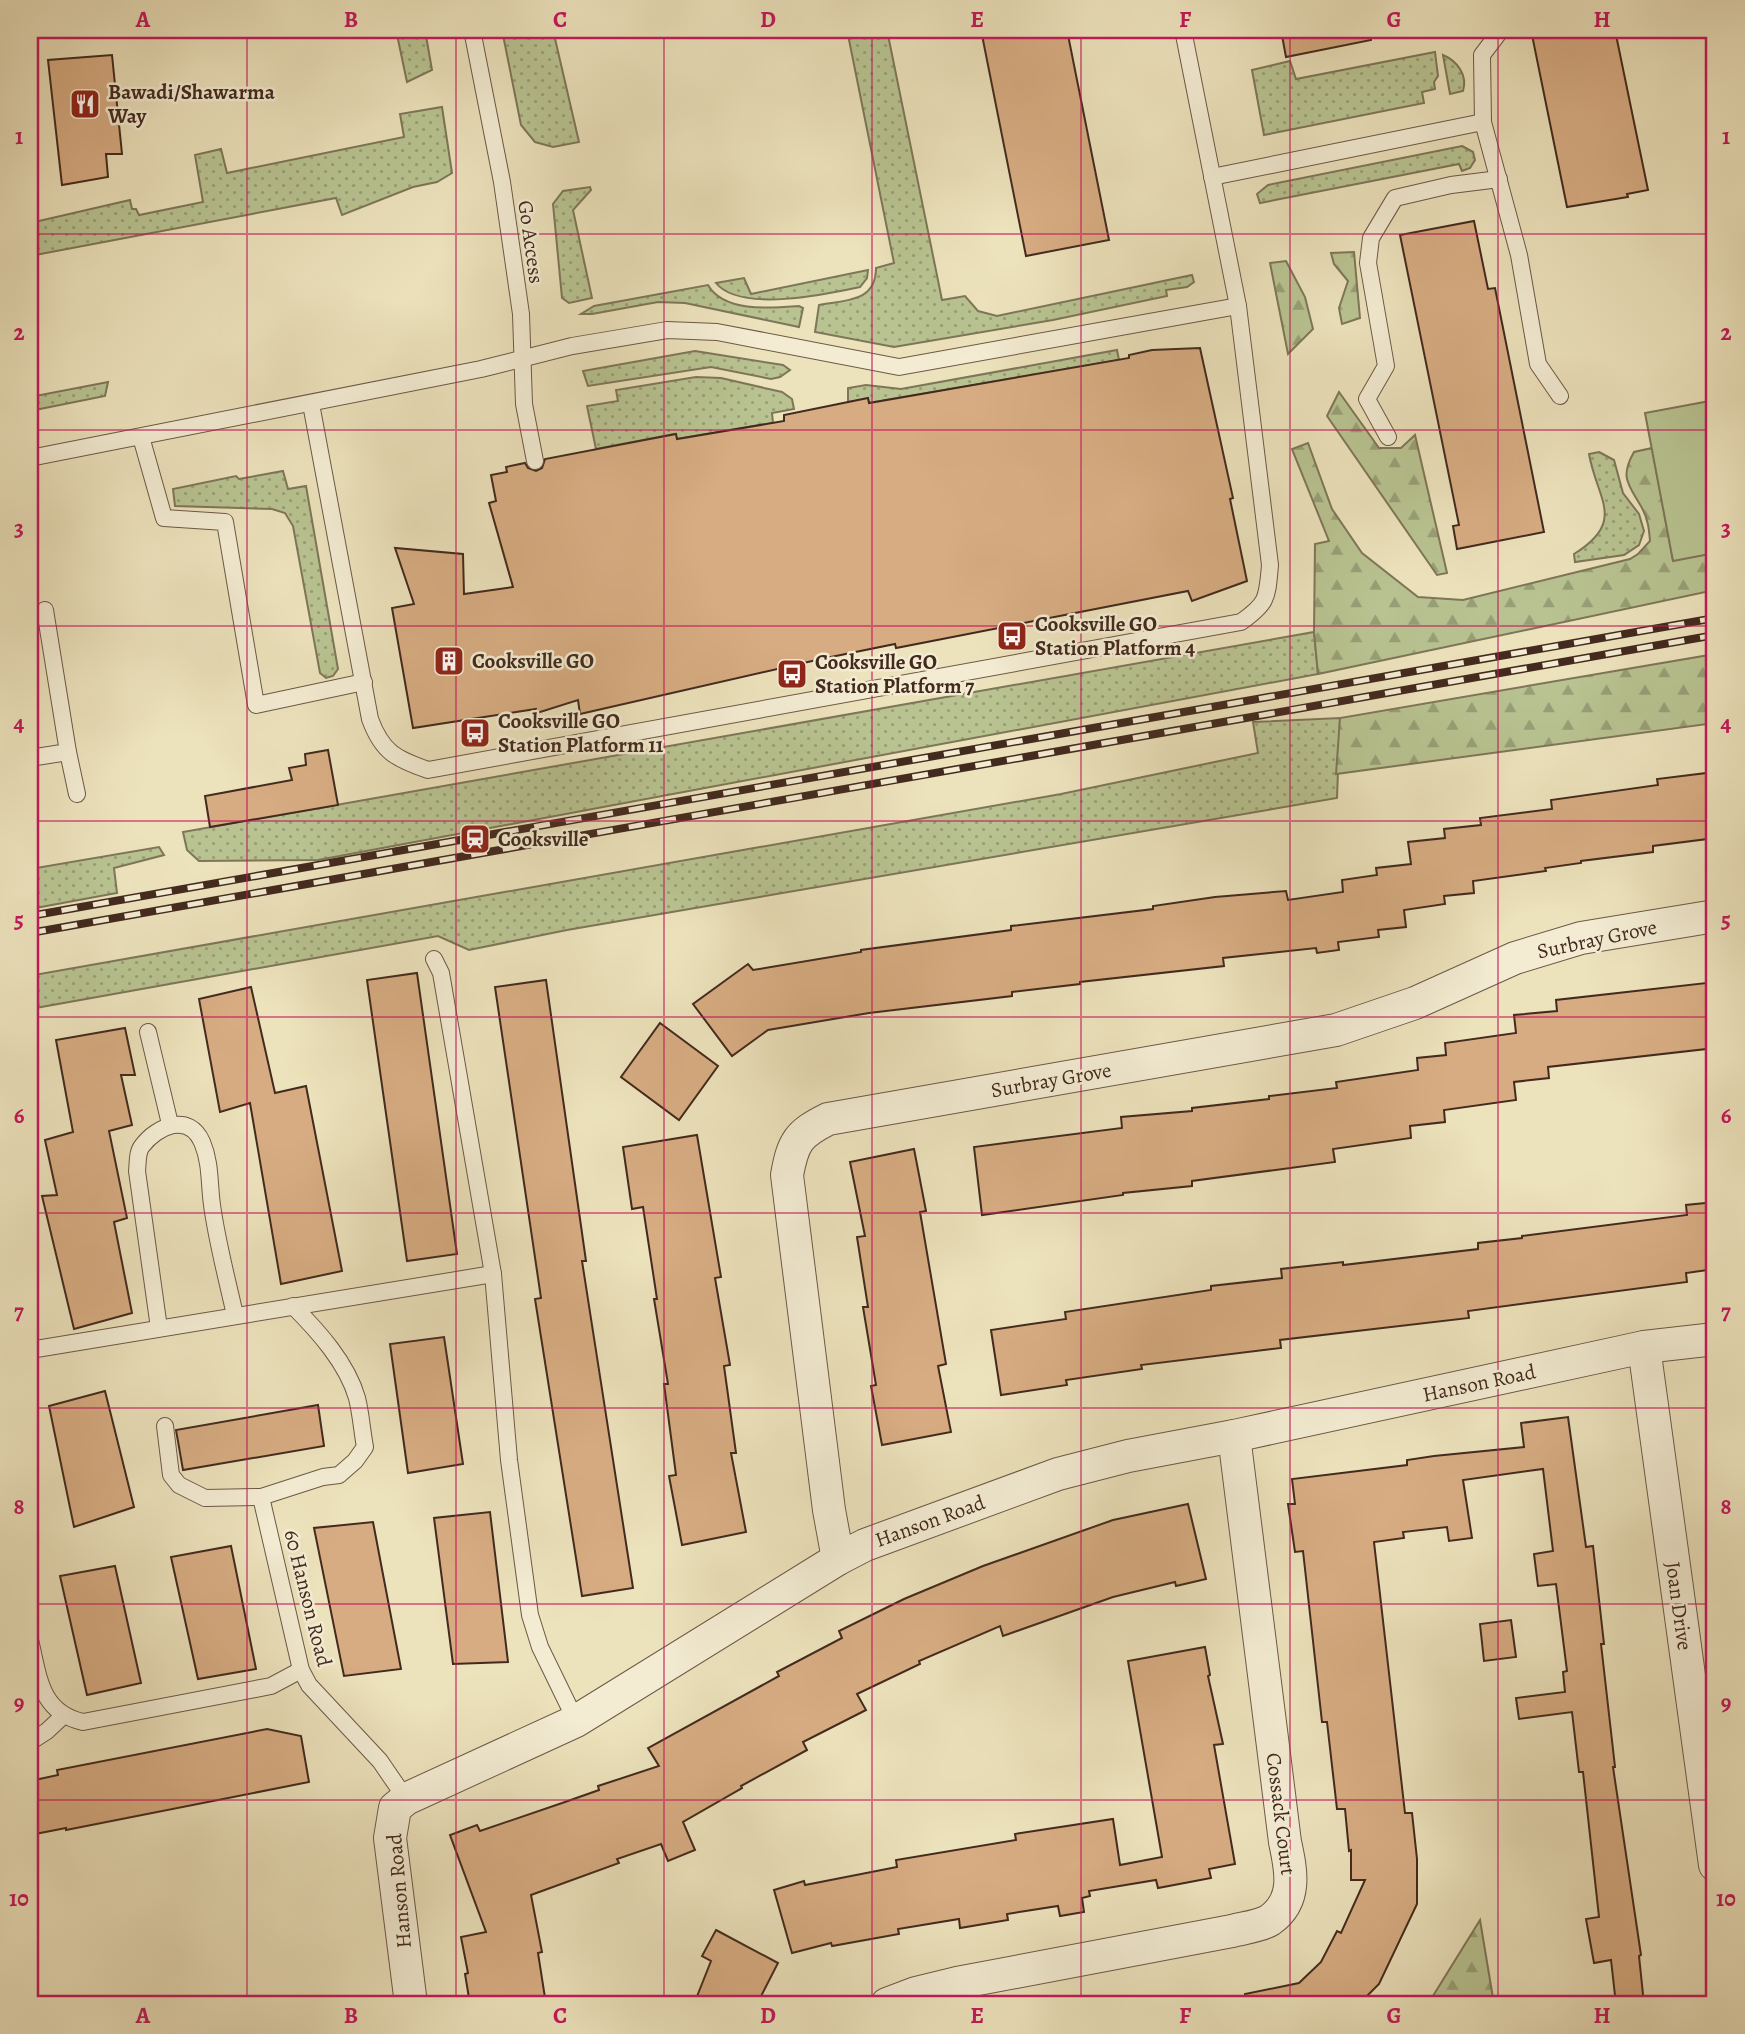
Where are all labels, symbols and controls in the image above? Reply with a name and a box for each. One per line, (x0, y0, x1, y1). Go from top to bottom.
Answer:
text: A (135, 4, 151, 35)
text: B (344, 4, 358, 35)
text: C (553, 4, 567, 35)
text: D (760, 4, 776, 35)
text: E (970, 4, 984, 35)
text: F (1179, 4, 1192, 35)
text: G (1386, 4, 1402, 35)
text: H (1593, 4, 1611, 35)
place label: Bawadi/Shawarma Way (107, 78, 276, 130)
restaurant icon: Bawadi/Shawarma Way (68, 87, 102, 121)
text: 1 (15, 121, 23, 152)
text: 1 (1722, 121, 1730, 152)
street label: Go Access (511, 199, 551, 285)
text: 2 (13, 317, 25, 348)
text: 2 (1720, 317, 1732, 348)
text: 3 (14, 513, 24, 544)
text: 3 (1721, 513, 1731, 544)
place label: Cooksville GO Station Platform 4 (1035, 610, 1195, 662)
bus stop icon: Cooksville GO Station Platform 4 (995, 619, 1029, 653)
building icon: Cooksville GO (432, 644, 466, 678)
place label: Cooksville GO (472, 647, 594, 675)
place label: Cooksville GO Station Platform 7 (815, 648, 974, 700)
bus stop icon: Cooksville GO Station Platform 7 (775, 657, 809, 691)
place label: Cooksville GO Station Platform 11 (498, 707, 664, 759)
text: 4 (14, 708, 25, 739)
text: 4 (1721, 708, 1732, 739)
bus stop icon: Cooksville GO Station Platform 11 (458, 716, 492, 750)
station icon: Cooksville (458, 822, 492, 856)
place label: Cooksville (498, 825, 589, 853)
text: 5 (14, 904, 24, 935)
text: 5 (1721, 904, 1731, 935)
street label: Surbray Grove (1534, 913, 1660, 965)
street label: Surbray Grove (989, 1056, 1113, 1104)
text: 6 (14, 1100, 25, 1131)
text: 6 (1721, 1100, 1732, 1131)
text: 7 (14, 1296, 24, 1327)
text: 7 (1721, 1296, 1731, 1327)
street label: Hanson Road (1420, 1357, 1539, 1409)
street label: Hanson Road (871, 1488, 989, 1554)
text: 8 (13, 1491, 25, 1522)
text: 8 (1720, 1491, 1732, 1522)
street label: 60 Hanson Road (277, 1527, 339, 1670)
street label: Joan Drive (1659, 1560, 1699, 1652)
text: 9 (14, 1687, 24, 1718)
text: 9 (1721, 1687, 1731, 1718)
street label: Cossack Court (1260, 1751, 1302, 1877)
street label: Hanson Road (380, 1832, 418, 1950)
text: 10 (9, 1883, 29, 1914)
text: 10 (1716, 1883, 1736, 1914)
text: A (135, 2000, 151, 2031)
text: B (344, 2000, 358, 2031)
text: C (553, 2000, 567, 2031)
text: D (760, 2000, 776, 2031)
text: E (970, 2000, 984, 2031)
text: F (1179, 2000, 1192, 2031)
text: G (1386, 2000, 1402, 2031)
text: H (1593, 2000, 1611, 2031)

